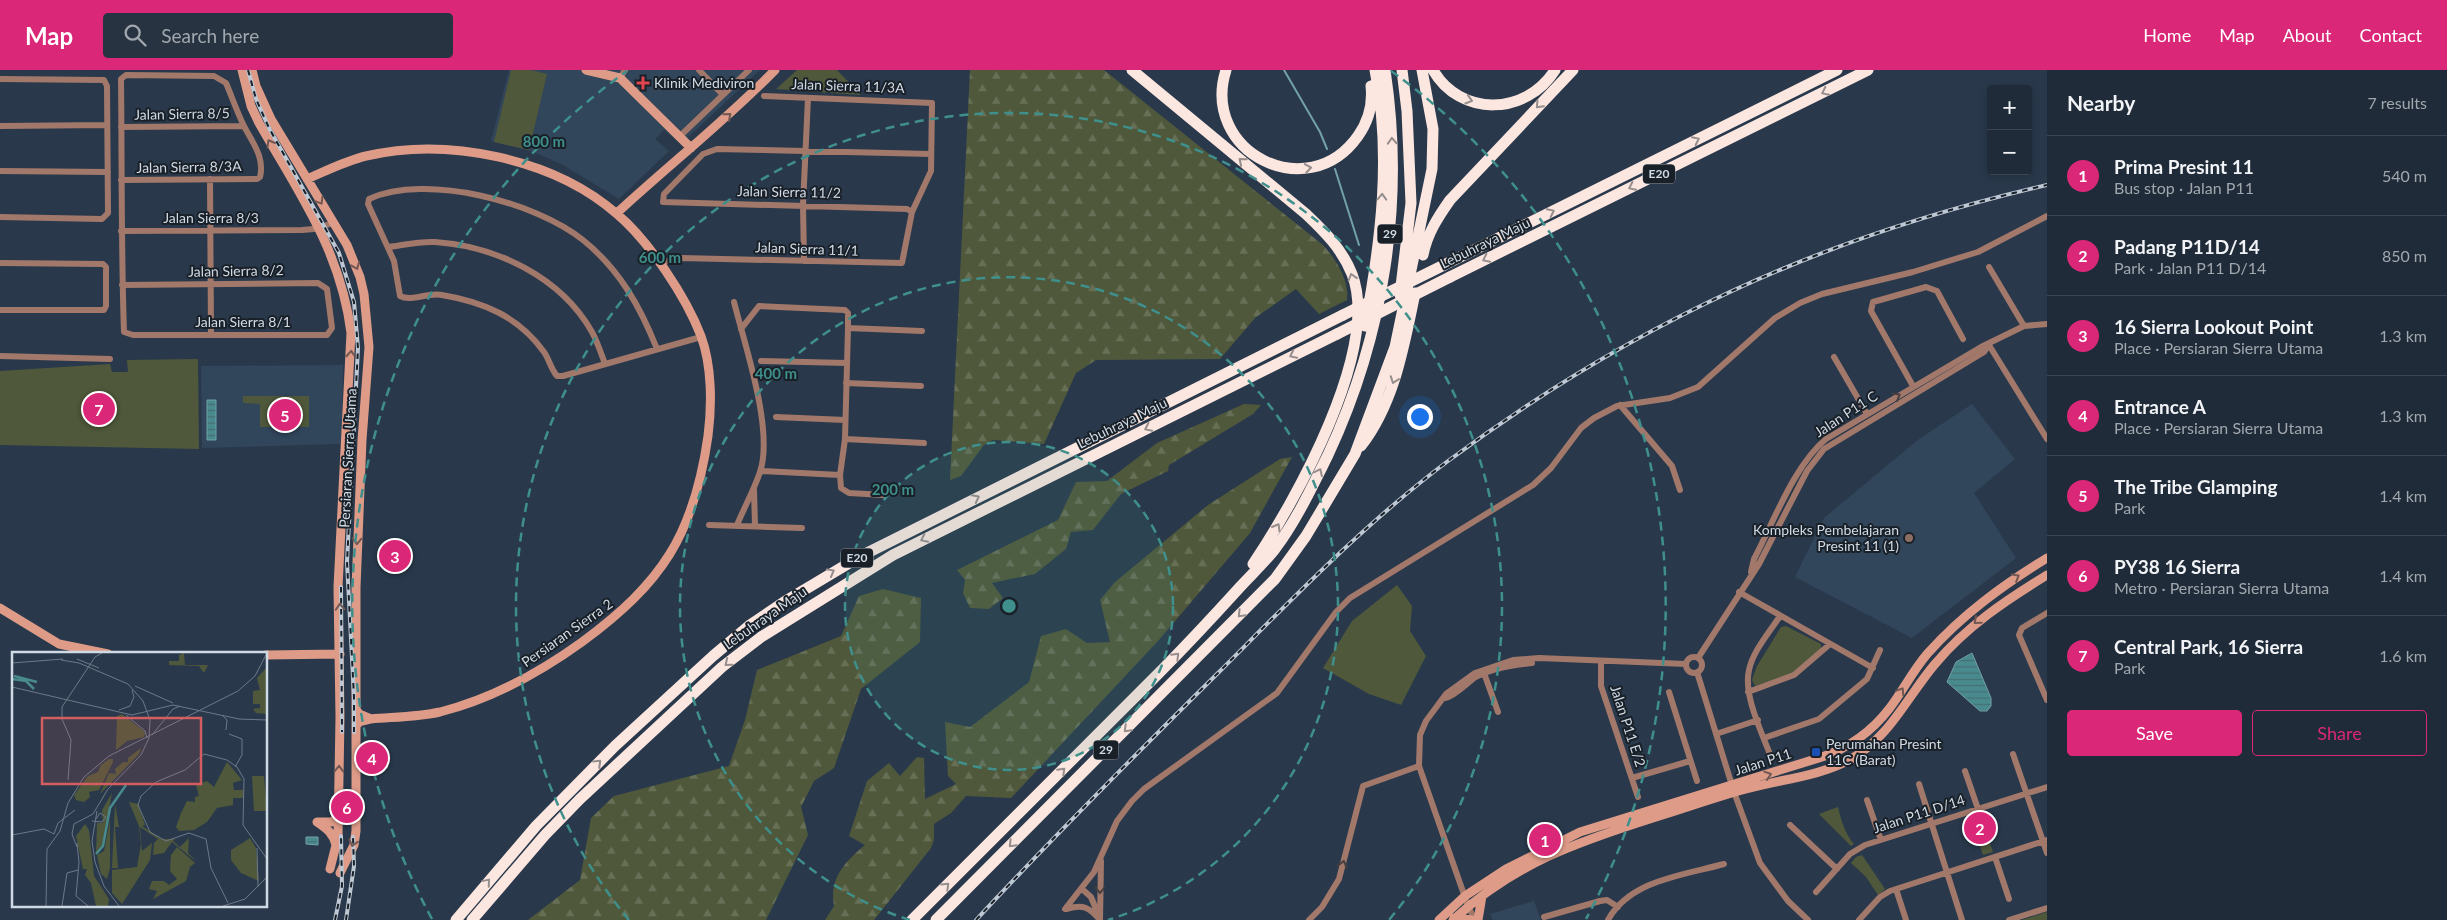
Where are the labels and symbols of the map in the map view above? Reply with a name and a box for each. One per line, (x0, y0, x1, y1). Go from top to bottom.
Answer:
place label: Klinik Mediviron (654, 74, 754, 91)
street label: Jalan Sierra 11/3A (791, 75, 905, 96)
marker: Klinik Mediviron (636, 76, 650, 90)
one-way arrow (1821, 86, 1830, 96)
one-way arrow (1464, 95, 1472, 105)
one-way arrow (1536, 100, 1545, 109)
street label: Jalan Sierra 8/5 (134, 104, 230, 123)
one-way arrow (723, 113, 732, 122)
text: 800 m (523, 132, 565, 150)
one-way arrow (1386, 136, 1397, 144)
one-way arrow (1691, 136, 1700, 146)
one-way arrow (266, 139, 276, 148)
street label: Jalan Sierra 8/3A (136, 157, 242, 176)
one-way arrow (1239, 158, 1248, 166)
one-way arrow (1304, 163, 1312, 173)
road number: E20 (1643, 165, 1675, 184)
one-way arrow (1628, 181, 1637, 191)
street label: Jalan Sierra 11/2 (737, 182, 841, 201)
one-way arrow (1377, 193, 1387, 201)
one-way arrow (313, 196, 323, 205)
one-way arrow (1545, 208, 1554, 218)
street label: Jalan Sierra 8/3 (163, 209, 259, 226)
street label: Lebuhraya Maju (1437, 213, 1532, 272)
road number: 29 (1378, 224, 1402, 243)
street label: Jalan Sierra 11/1 (755, 238, 859, 259)
text: 600 m (639, 248, 681, 266)
one-way arrow (1482, 253, 1491, 263)
street label: Jalan Sierra 8/2 (188, 261, 284, 280)
one-way arrow (350, 261, 360, 270)
one-way arrow (1347, 273, 1357, 282)
street label: Jalan Sierra 8/1 (195, 313, 291, 330)
one-way arrow (1289, 349, 1298, 359)
one-way arrow (345, 350, 356, 358)
text: 400 m (755, 364, 797, 382)
one-way arrow (1390, 375, 1400, 383)
street label: Jalan P11 C (1811, 387, 1881, 440)
street label: Persiaran Sierra Utama (335, 388, 360, 528)
pin: 7 (83, 390, 115, 428)
one-way arrow (1892, 392, 1901, 402)
street label: Lebuhraya Maju (1074, 393, 1169, 452)
pin: 5 (269, 396, 301, 434)
your location (1407, 404, 1433, 430)
one-way arrow (1144, 422, 1153, 432)
one-way arrow (1313, 468, 1324, 477)
text: 200 m (872, 480, 914, 498)
one-way arrow (971, 494, 980, 504)
place label: Kompleks Pembelajaran Presint 11 (1) (1753, 521, 1899, 554)
one-way arrow (1270, 523, 1280, 532)
marker: Kompleks Pembelajaran Presint 11 (1) (1903, 532, 1915, 544)
one-way arrow (920, 533, 929, 543)
one-way arrow (352, 537, 363, 545)
pin: 3 (379, 537, 411, 575)
road number: E20 (841, 548, 873, 568)
one-way arrow (826, 569, 835, 579)
one-way arrow (2010, 574, 2019, 583)
street label: Lebuhraya Maju (720, 583, 810, 653)
street label: Persiaran Sierra 2 (518, 595, 616, 670)
centre of rings (1000, 597, 1018, 615)
one-way arrow (334, 603, 345, 611)
one-way arrow (1238, 608, 1247, 617)
one-way arrow (1974, 616, 1983, 625)
inset map (12, 652, 268, 908)
one-way arrow (1170, 653, 1179, 662)
one-way arrow (724, 657, 733, 666)
street label: Jalan P11 E/2 (1607, 683, 1650, 769)
one-way arrow (1895, 687, 1905, 696)
one-way arrow (1124, 724, 1133, 733)
place label: Perumahan Presint 11C (Barat) (1826, 735, 1942, 768)
pin: 4 (356, 739, 388, 777)
road number: 29 (1094, 740, 1118, 760)
street label: Jalan P11 (1732, 744, 1793, 779)
marker: Perumahan Presint 11C (Barat) (1810, 746, 1822, 758)
one-way arrow (592, 760, 601, 769)
one-way arrow (334, 765, 344, 773)
one-way arrow (1056, 768, 1065, 777)
one-way arrow (1763, 770, 1772, 780)
pin: 6 (331, 788, 363, 826)
street label: Jalan P11 D/14 (1871, 791, 1967, 836)
pin: 2 (1964, 809, 1996, 847)
pin: 1 (1529, 821, 1561, 859)
one-way arrow (1008, 838, 1017, 847)
one-way arrow (348, 839, 359, 848)
one-way arrow (1337, 860, 1347, 868)
one-way arrow (481, 879, 490, 888)
one-way arrow (940, 883, 949, 892)
one-way arrow (1095, 886, 1106, 894)

